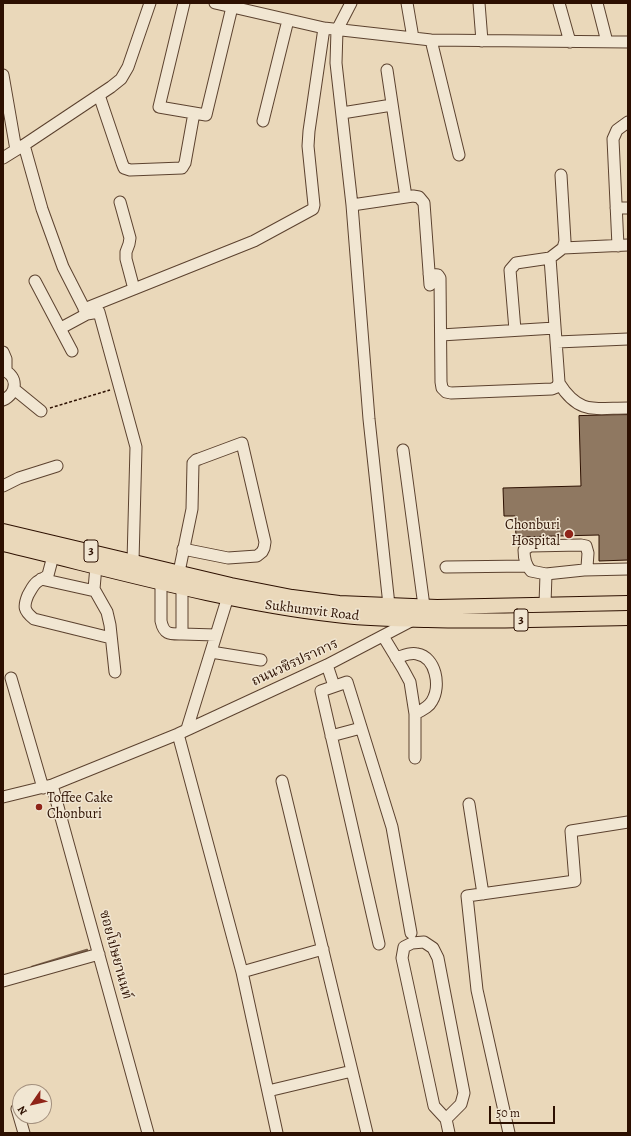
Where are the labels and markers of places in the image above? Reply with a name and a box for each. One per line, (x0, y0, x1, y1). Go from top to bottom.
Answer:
place label: Chonburi Hospital (505, 518, 560, 550)
marker: Chonburi Hospital (563, 528, 575, 540)
place label: Toffee Cake Chonburi (47, 791, 113, 824)
marker: Toffee Cake Chonburi (34, 802, 44, 812)

